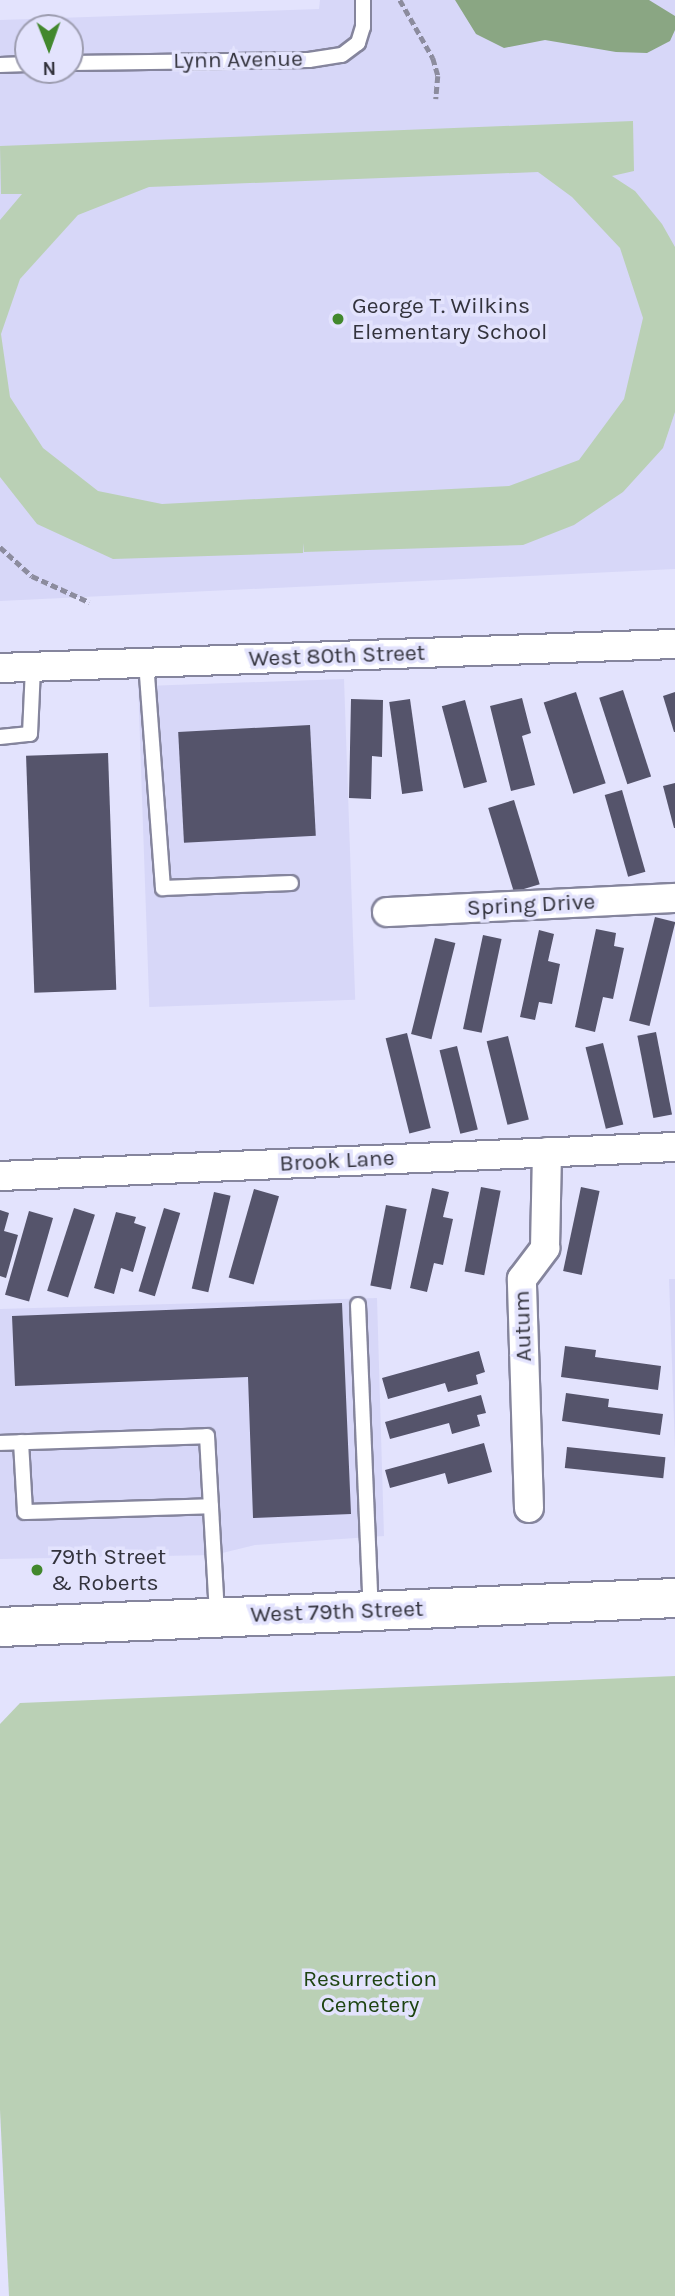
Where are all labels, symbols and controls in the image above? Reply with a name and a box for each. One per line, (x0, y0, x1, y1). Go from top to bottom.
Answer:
north arrow (14, 14, 84, 84)
street label: Lynn Avenue (173, 45, 303, 75)
text: N (42, 57, 56, 79)
place label: George T. Wilkins Elementary School (352, 292, 547, 346)
marker: George T. Wilkins Elementary School (330, 311, 346, 327)
street label: West 80th Street (248, 639, 426, 673)
street label: Spring Drive (466, 888, 596, 922)
street label: Brook Lane (279, 1144, 395, 1178)
street label: Autum (508, 1290, 538, 1362)
place label: 79th Street & Roberts (51, 1543, 166, 1597)
marker: 79th Street & Roberts (29, 1562, 45, 1578)
street label: West 79th Street (250, 1595, 424, 1629)
park label: Resurrection Cemetery (303, 1965, 437, 2019)

